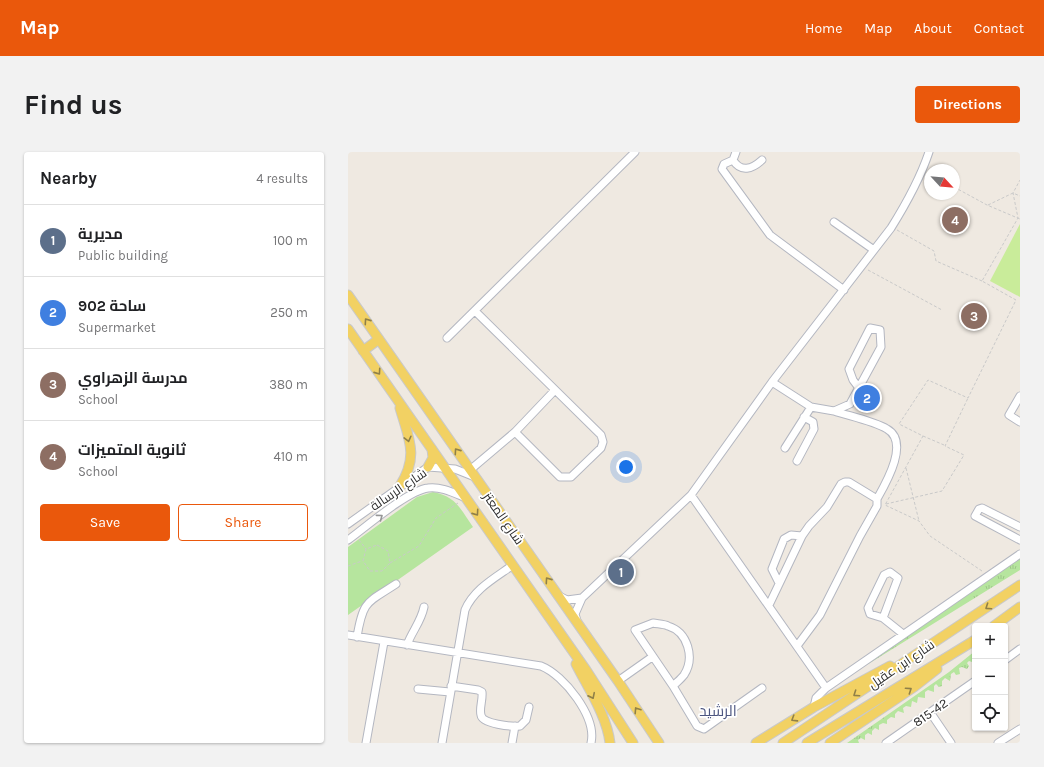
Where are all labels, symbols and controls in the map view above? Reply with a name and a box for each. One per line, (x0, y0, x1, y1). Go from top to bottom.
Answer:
text: Map (20, 17, 59, 39)
text: Home (805, 20, 842, 37)
text: Map (864, 20, 892, 37)
text: About (914, 20, 952, 37)
text: Contact (974, 20, 1024, 37)
button: Directions (915, 86, 1020, 123)
text: Find us (24, 88, 123, 121)
north arrow (924, 164, 960, 200)
text: Nearby (40, 168, 97, 188)
text: 4 results (256, 171, 308, 186)
pin: 4 (942, 205, 968, 235)
text: مديرية (78, 225, 123, 243)
text: 1 (51, 233, 55, 248)
text: 100 m (273, 233, 308, 248)
text: Public building (78, 248, 168, 263)
text: ساحة 902 (78, 297, 146, 315)
pin: 3 (961, 301, 987, 331)
text: 2 (49, 305, 57, 320)
text: 250 m (270, 305, 308, 320)
one-way arrow (365, 319, 372, 326)
text: Supermarket (78, 320, 156, 335)
one-way arrow (373, 368, 381, 375)
text: مدرسة الزهراوي (78, 369, 188, 387)
text: 3 (49, 377, 57, 392)
text: 380 m (269, 377, 308, 392)
pin: 2 (854, 383, 880, 413)
text: School (78, 392, 118, 407)
one-way arrow (404, 435, 412, 442)
text: ثانوية المتميزات (78, 441, 186, 459)
one-way arrow (454, 448, 462, 455)
text: 4 (49, 449, 57, 464)
text: 410 m (273, 449, 308, 464)
your location (616, 457, 636, 477)
text: School (78, 464, 118, 479)
street label: شارع الرسالة (367, 465, 430, 515)
street label: شارع المعتز (479, 489, 527, 548)
button: Save (40, 504, 170, 541)
button: Share (178, 504, 308, 541)
one-way arrow (471, 509, 478, 516)
one-way arrow (375, 515, 382, 522)
pin: 1 (608, 557, 634, 587)
one-way arrow (545, 577, 553, 584)
one-way arrow (985, 602, 992, 609)
map controls (972, 623, 1008, 731)
button: + (972, 623, 1008, 659)
street label: شارع ابن عقيل (865, 637, 938, 693)
button: − (972, 659, 1008, 695)
one-way arrow (905, 688, 912, 695)
one-way arrow (853, 690, 860, 697)
one-way arrow (587, 692, 594, 699)
street label: 815-42 (910, 695, 951, 730)
button: locate (972, 695, 1008, 731)
district label: الرشيد (699, 702, 737, 720)
one-way arrow (635, 707, 642, 714)
one-way arrow (791, 714, 798, 722)

